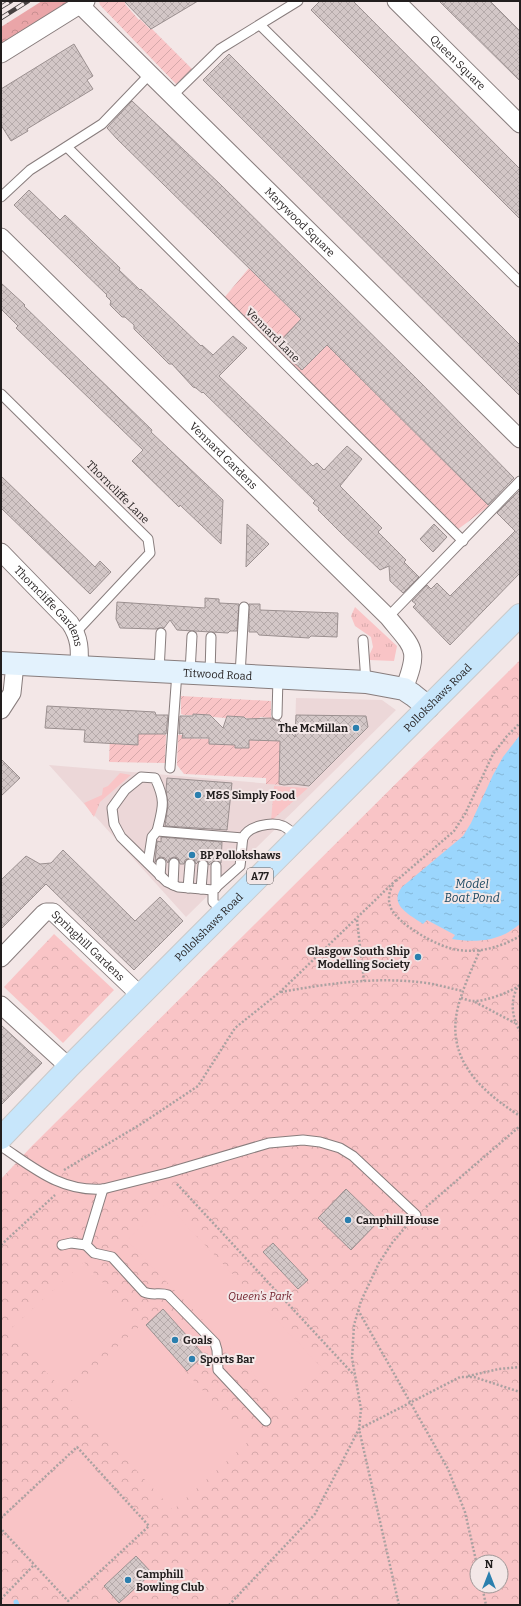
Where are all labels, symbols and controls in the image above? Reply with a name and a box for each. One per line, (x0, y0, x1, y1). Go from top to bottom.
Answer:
street label: Queen Square (427, 32, 488, 93)
street label: Marywood Square (262, 185, 337, 260)
street label: Vennard Lane (243, 306, 302, 365)
street label: Vennard Gardens (187, 420, 260, 492)
street label: Thorncliffe Lane (84, 458, 152, 526)
street label: Thorncliffe Gardens (11, 564, 85, 647)
street label: Pollokshaws Road (401, 661, 475, 735)
street label: Titwood Road (183, 666, 253, 683)
place label: The McMillan (278, 722, 348, 735)
marker: The McMillan (351, 723, 361, 733)
place label: M&S Simply Food (206, 789, 295, 802)
marker: M&S Simply Food (193, 790, 203, 800)
place label: BP Pollokshaws (200, 849, 281, 862)
marker: BP Pollokshaws (187, 850, 197, 860)
road number: A77 (247, 868, 273, 884)
water label: Model Boat Pond (444, 877, 500, 905)
street label: Pollokshaws Road (172, 890, 246, 964)
street label: Springhill Gardens (49, 908, 127, 984)
place label: Glasgow South Ship Modelling Society (307, 945, 411, 971)
marker: Glasgow South Ship Modelling Society (413, 952, 423, 962)
place label: Camphill House (356, 1214, 439, 1227)
marker: Camphill House (343, 1215, 353, 1225)
park label: Queen's Park (228, 1290, 293, 1303)
place label: Goals (183, 1334, 213, 1347)
marker: Goals (170, 1335, 180, 1345)
place label: Sports Bar (200, 1353, 255, 1366)
marker: Sports Bar (187, 1354, 197, 1364)
north arrow (469, 1554, 509, 1594)
text: N (485, 1558, 494, 1571)
place label: Camphill Bowling Club (136, 1568, 205, 1594)
marker: Camphill Bowling Club (123, 1575, 133, 1585)

